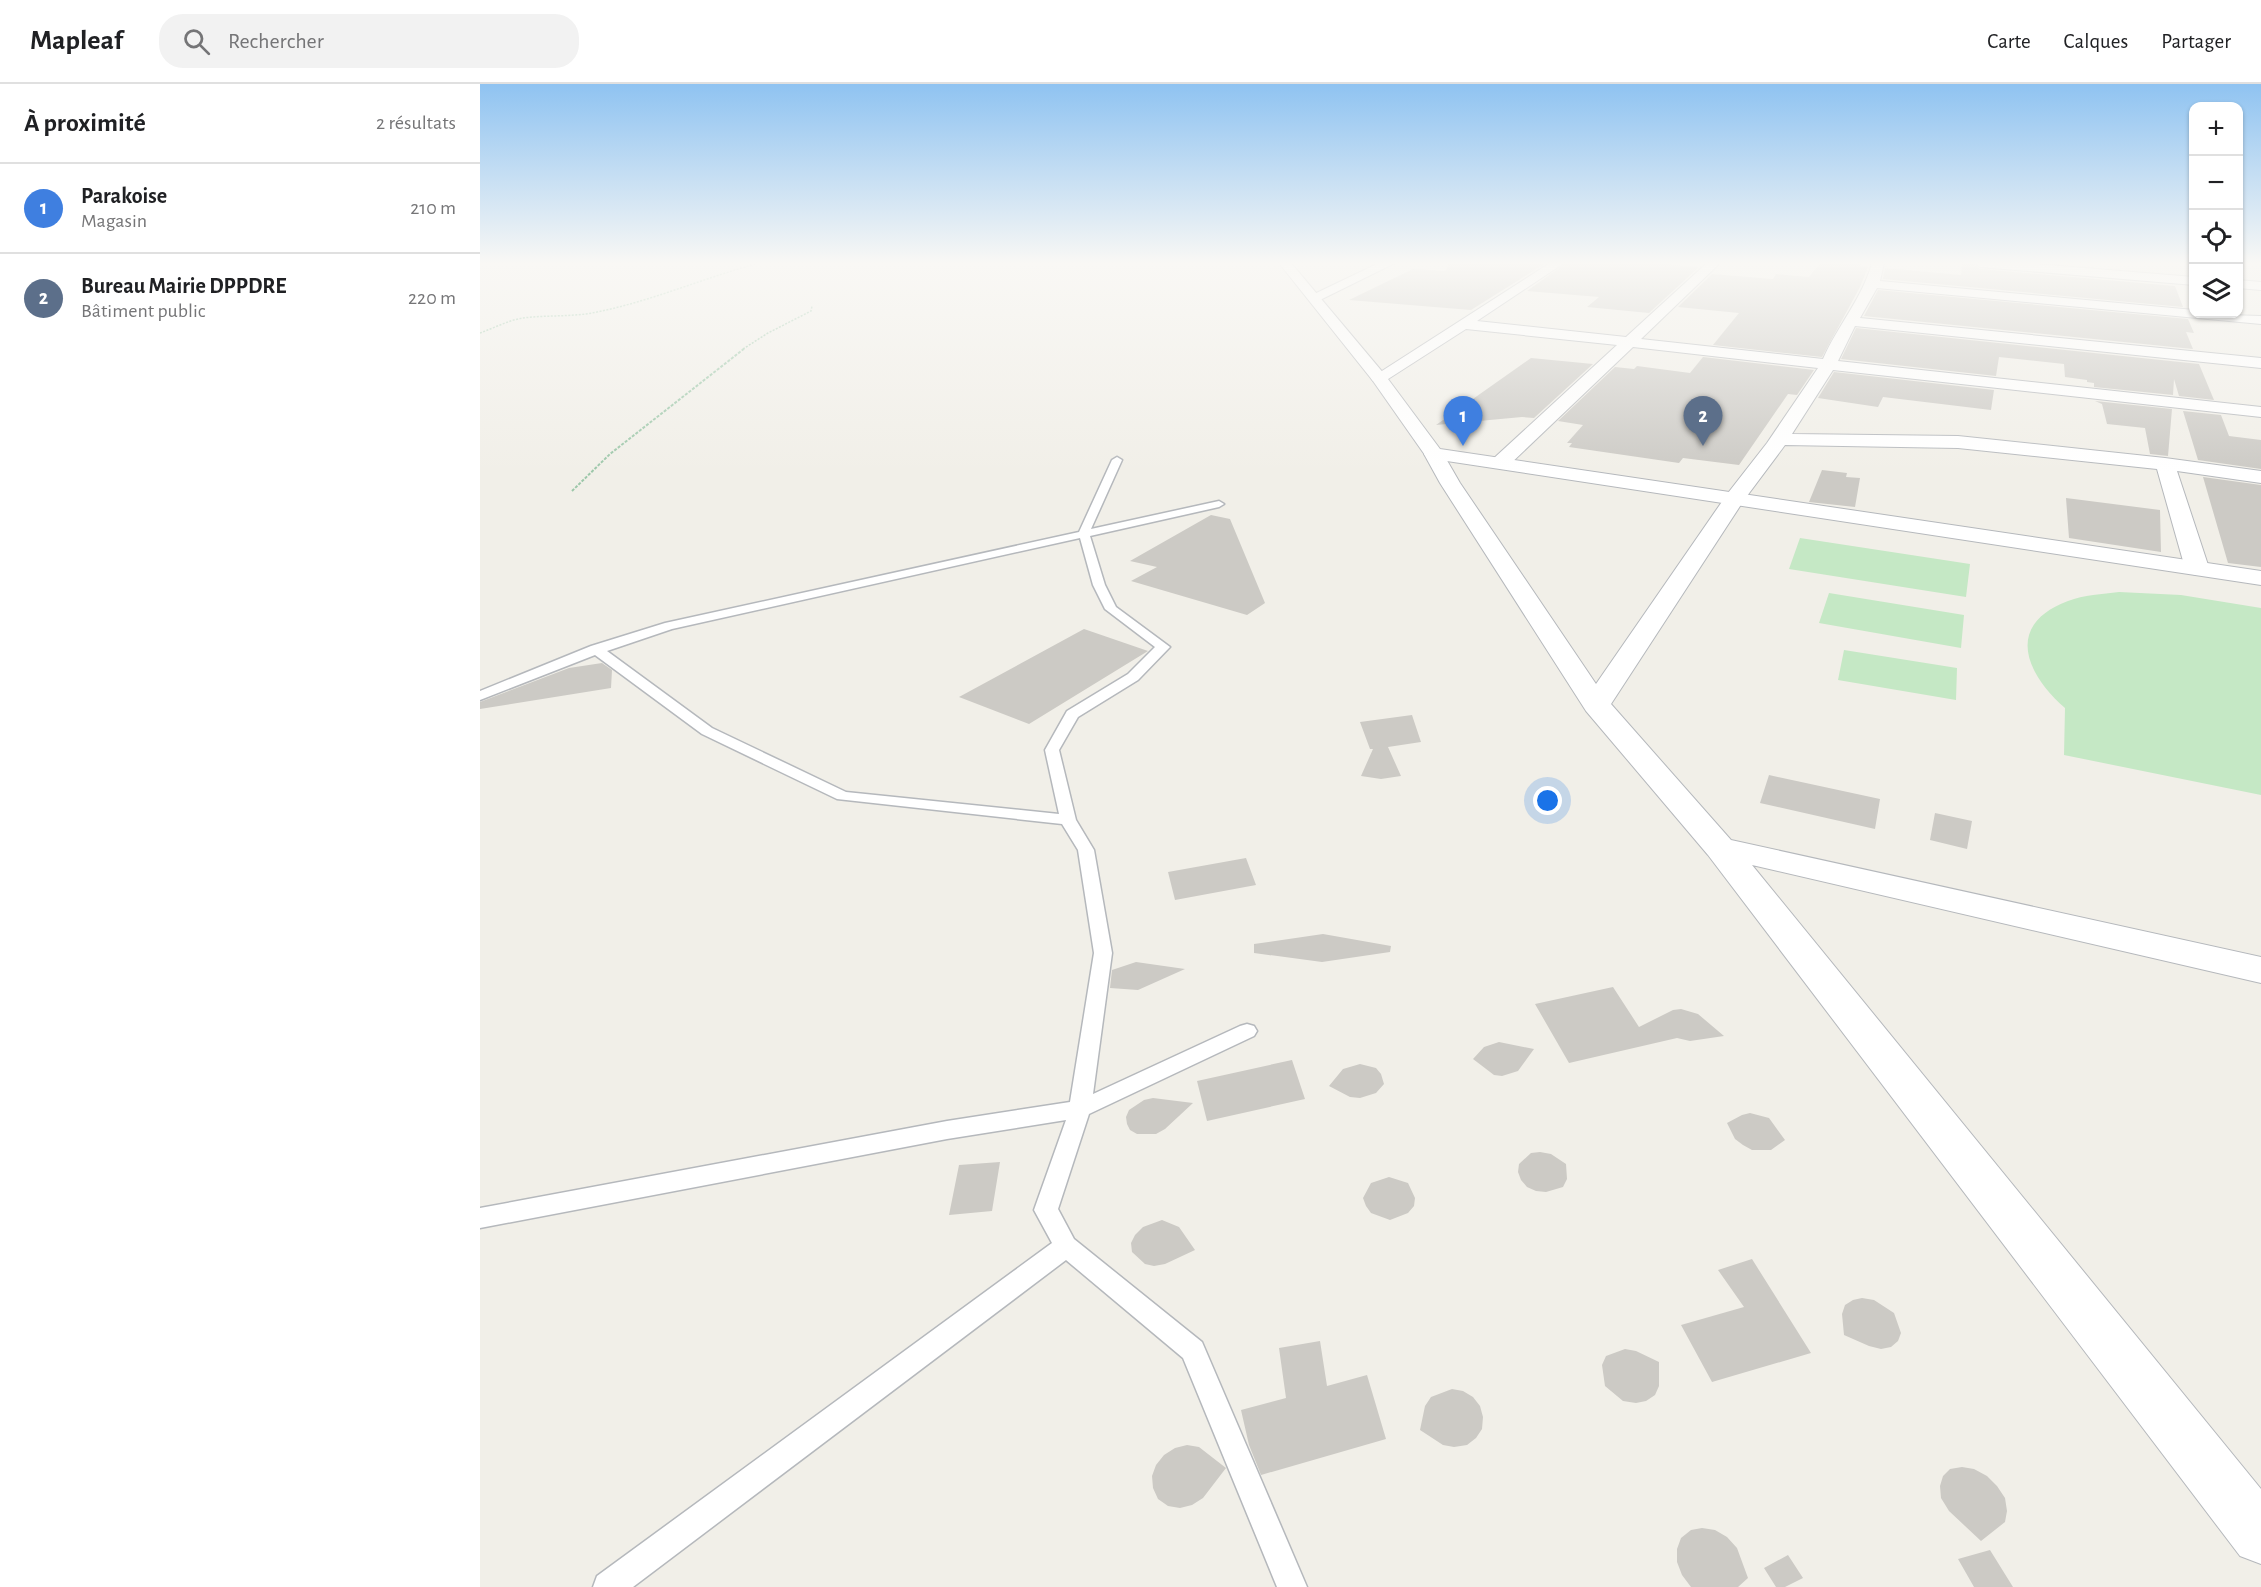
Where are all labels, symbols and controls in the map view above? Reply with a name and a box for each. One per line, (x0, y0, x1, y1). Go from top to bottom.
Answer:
search box (159, 14, 579, 68)
icon: search (180, 25, 213, 58)
text: Mapleaf (30, 27, 123, 55)
text: Rechercher (228, 30, 324, 52)
text: Carte (1987, 31, 2031, 52)
text: Calques (2064, 31, 2128, 52)
text: Partager (2161, 31, 2231, 52)
map controls (2189, 102, 2243, 318)
button: + (2189, 102, 2243, 156)
text: À proximité (24, 110, 146, 136)
text: 2 résultats (376, 113, 456, 133)
button: − (2189, 156, 2243, 210)
text: Parakoise (81, 185, 167, 207)
text: 1 (40, 198, 47, 218)
text: 210 m (410, 198, 456, 218)
button: locate (2189, 210, 2243, 264)
text: Magasin (81, 211, 147, 231)
button: layers (2189, 264, 2243, 318)
text: Bureau Mairie DPPDRE (81, 275, 286, 297)
text: 2 (39, 288, 48, 308)
text: 220 m (408, 288, 456, 308)
text: Bâtiment public (81, 301, 206, 321)
pin: 1 (1444, 396, 1482, 446)
pin: 2 (1684, 396, 1722, 446)
your location (1533, 786, 1562, 815)

